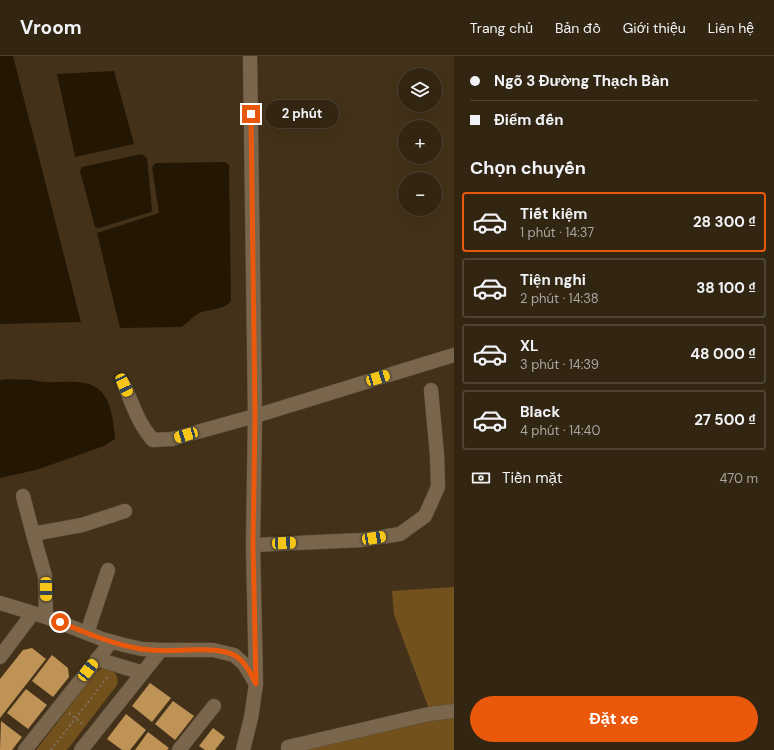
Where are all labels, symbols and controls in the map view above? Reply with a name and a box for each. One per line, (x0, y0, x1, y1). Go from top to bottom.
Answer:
text: Vroom (20, 15, 82, 40)
text: Trang chủ (470, 19, 533, 37)
text: Bản đồ (555, 19, 601, 37)
text: Giới thiệu (623, 19, 686, 37)
text: Liên hệ (708, 19, 754, 37)
map controls (398, 68, 442, 216)
button: layers (398, 68, 442, 112)
text: Ngõ 3 Đường Thạch Bàn (494, 71, 669, 91)
callout: 2 phút (265, 100, 339, 128)
route end (242, 105, 260, 123)
text: 2 phút (282, 105, 322, 122)
text: Điểm đến (494, 110, 563, 130)
button: + (398, 120, 442, 164)
text: Chọn chuyến (470, 156, 586, 180)
button: − (398, 172, 442, 216)
icon: car (472, 204, 508, 240)
text: Tiết kiệm (520, 204, 587, 224)
text: 28 300 ₫ (693, 212, 756, 232)
text: 1 phút · 14:37 (520, 224, 594, 241)
icon: car (472, 270, 508, 306)
text: Tiện nghi (520, 270, 586, 290)
text: 38 100 ₫ (696, 278, 756, 298)
text: 2 phút · 14:38 (520, 290, 599, 307)
icon: car (472, 336, 508, 372)
text: XL (520, 336, 538, 356)
text: 48 000 ₫ (690, 344, 756, 364)
text: 3 phút · 14:39 (520, 356, 599, 373)
car (365, 369, 391, 387)
car (113, 372, 135, 398)
icon: car (472, 402, 508, 438)
text: Black (520, 402, 560, 422)
text: 27 500 ₫ (694, 410, 756, 430)
text: 4 phút · 14:40 (520, 422, 600, 439)
car (173, 426, 199, 444)
icon: cash (470, 467, 492, 489)
text: Tiền mặt (502, 468, 563, 488)
text: 470 m (719, 470, 758, 487)
car (361, 530, 387, 546)
car (272, 537, 296, 549)
car (40, 577, 52, 601)
route start (51, 613, 69, 631)
car (76, 657, 100, 683)
button: Đặt xe (470, 696, 758, 742)

